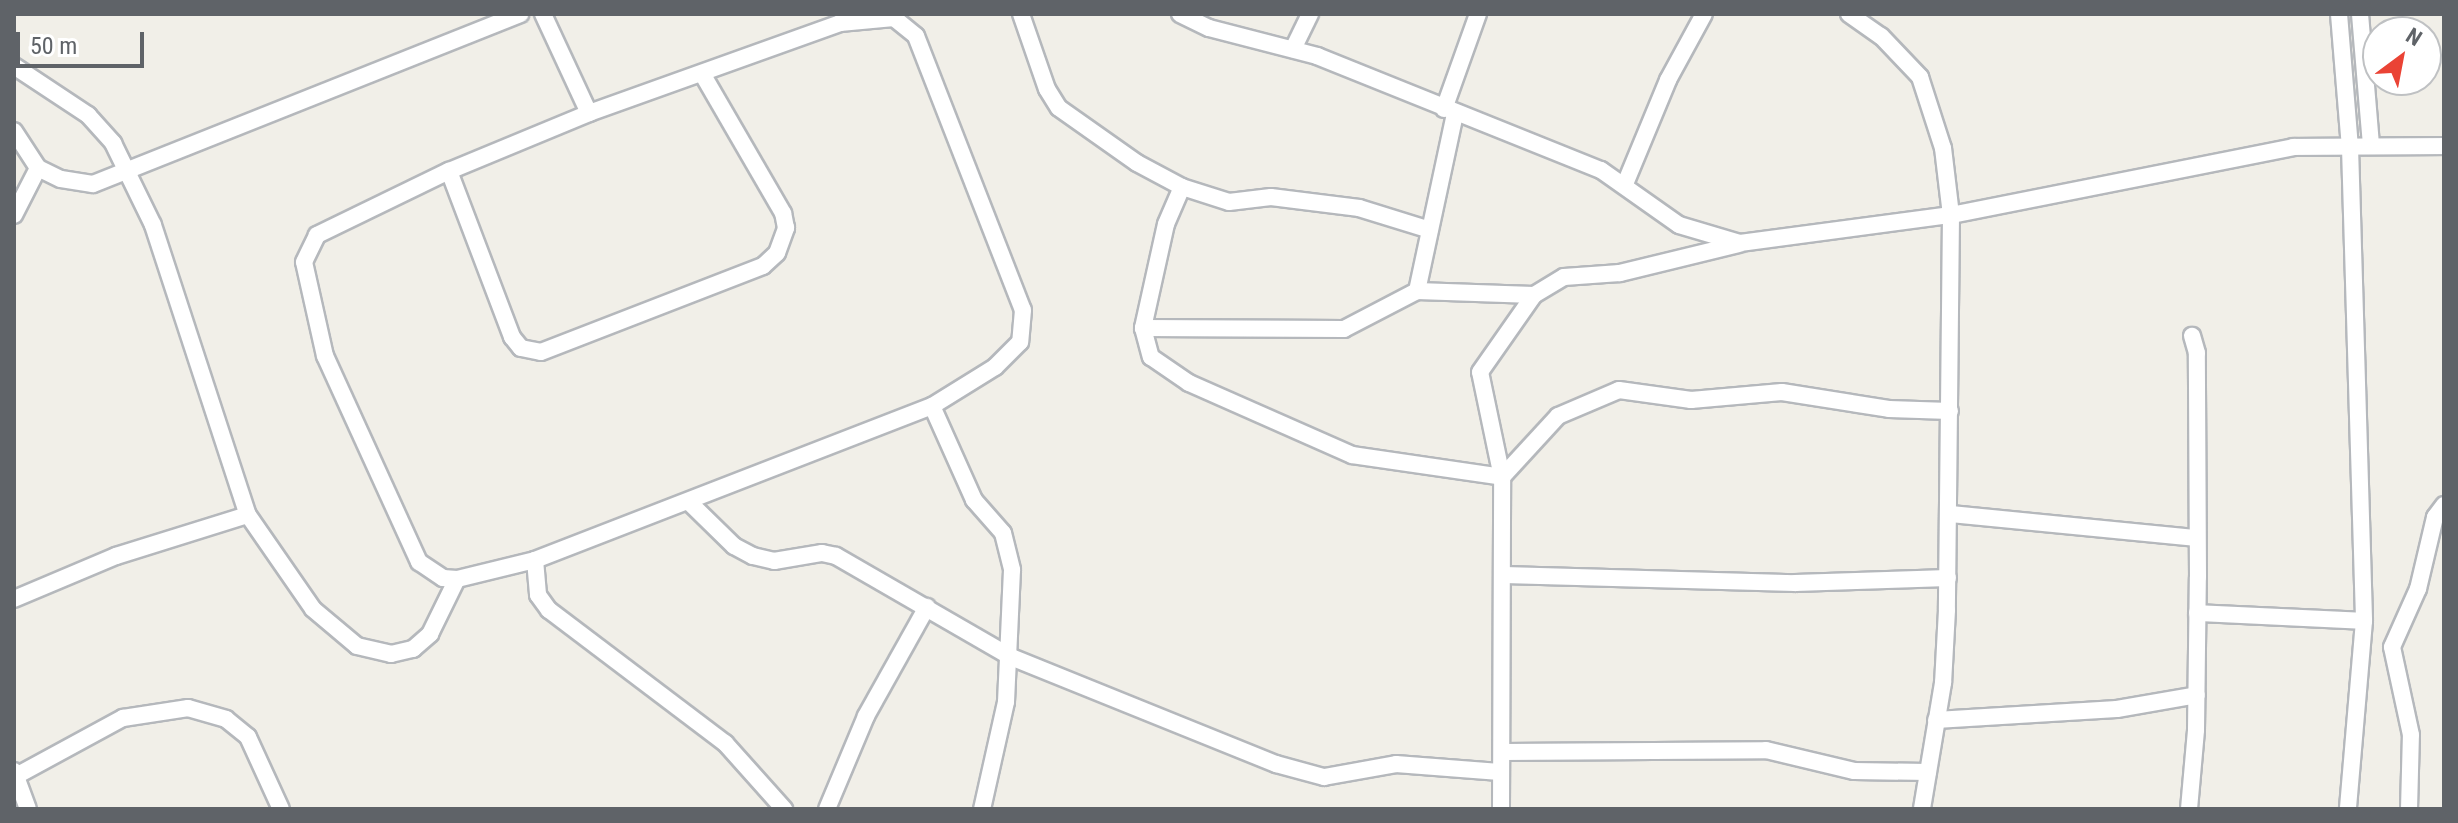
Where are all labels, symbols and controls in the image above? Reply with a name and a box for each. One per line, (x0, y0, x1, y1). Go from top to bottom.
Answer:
scale bar (20, 16, 148, 66)
north arrow (2362, 16, 2442, 96)
text: N (2402, 23, 2426, 51)
text: 50 m (30, 32, 77, 60)

